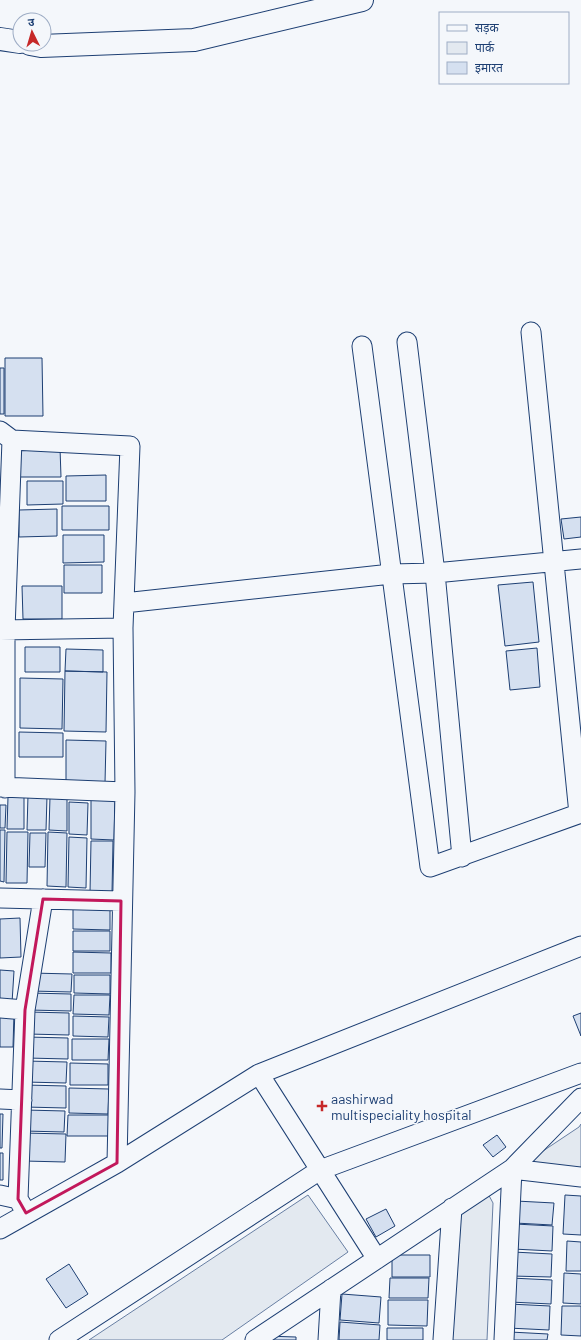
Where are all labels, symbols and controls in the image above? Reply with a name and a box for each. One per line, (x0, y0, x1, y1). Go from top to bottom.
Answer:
north arrow (12, 12, 52, 52)
legend (439, 12, 569, 84)
text: उ (27, 15, 35, 28)
text: सड़क (475, 20, 500, 35)
text: पार्क (475, 40, 495, 54)
text: इमारत (475, 60, 504, 75)
place label: aashirwad multispeciality hospital (331, 1090, 472, 1123)
marker: aashirwad multispeciality hospital (316, 1100, 328, 1112)

